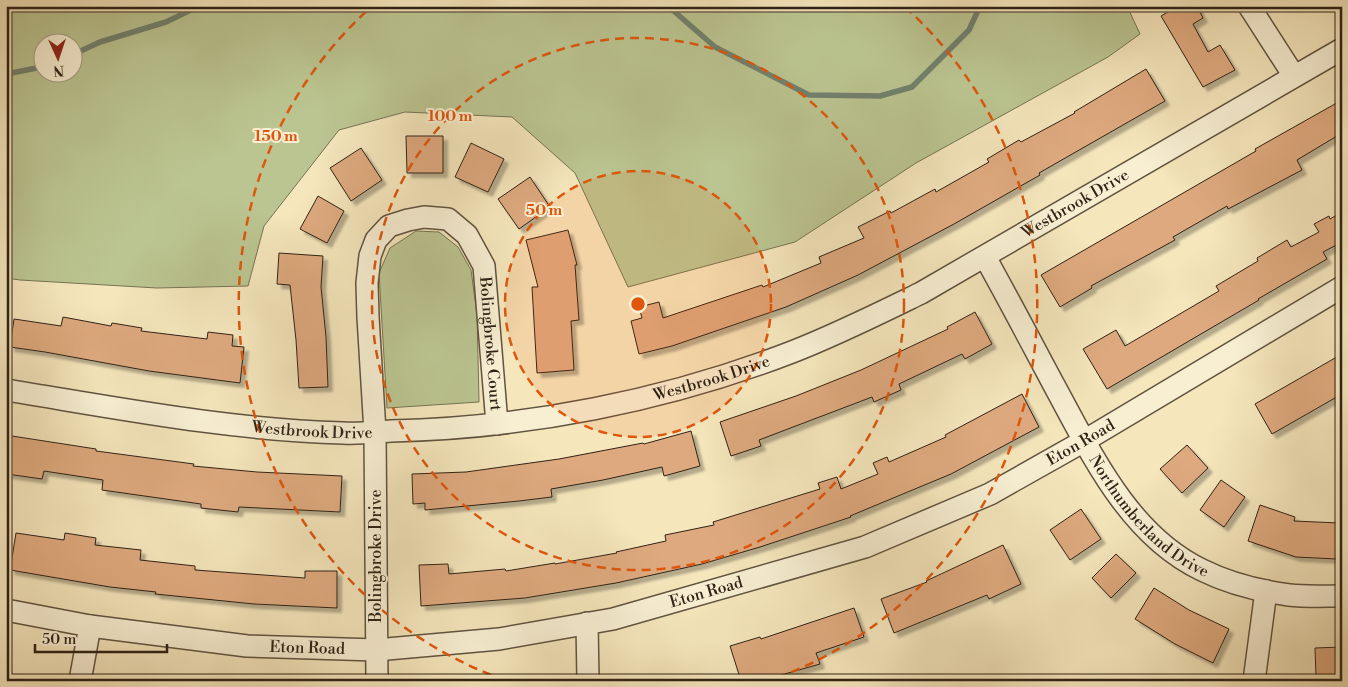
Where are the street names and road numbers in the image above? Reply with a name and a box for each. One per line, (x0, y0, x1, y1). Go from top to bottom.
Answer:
street label: Westbrook Drive (1017, 165, 1133, 243)
street label: Bolingbroke Court (475, 275, 506, 412)
street label: Westbrook Drive (650, 351, 773, 406)
street label: Eton Road (1043, 415, 1118, 470)
street label: Westbrook Drive (250, 417, 373, 443)
street label: Northumberland Drive (1085, 451, 1212, 582)
street label: Bolingbroke Drive (366, 489, 386, 624)
street label: Eton Road (667, 572, 745, 612)
street label: Eton Road (269, 637, 345, 659)

